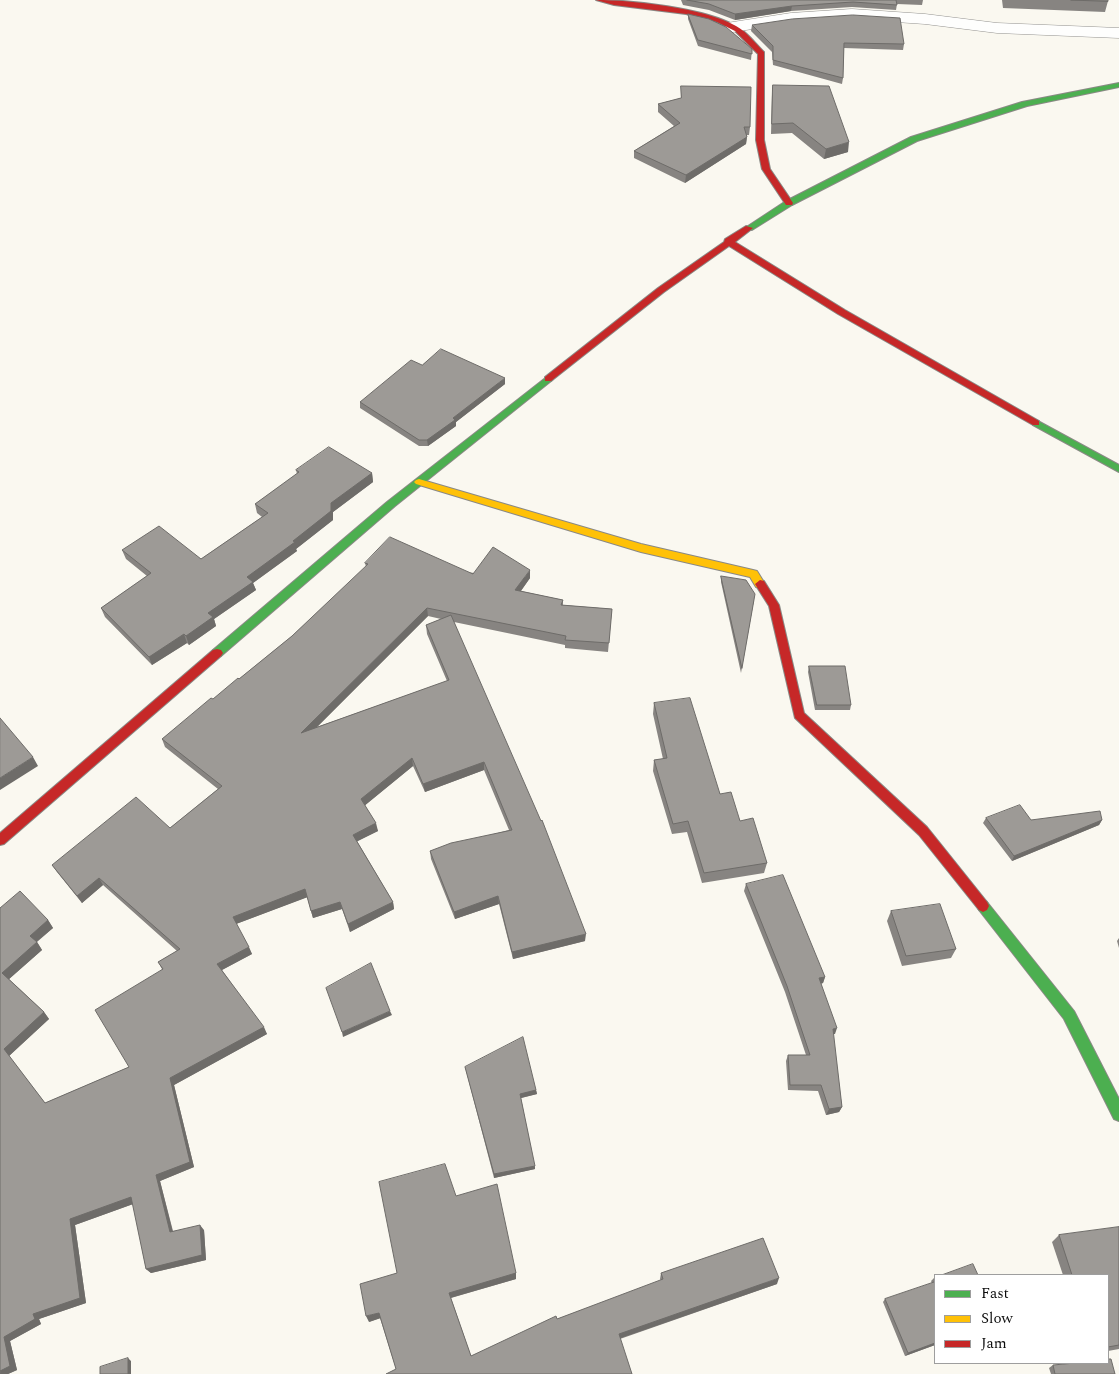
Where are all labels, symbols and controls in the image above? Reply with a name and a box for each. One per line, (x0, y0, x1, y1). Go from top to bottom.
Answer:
legend (934, 1274, 1109, 1364)
text: Fast (981, 1282, 1009, 1305)
text: Slow (981, 1307, 1013, 1330)
text: Jam (981, 1332, 1007, 1355)

